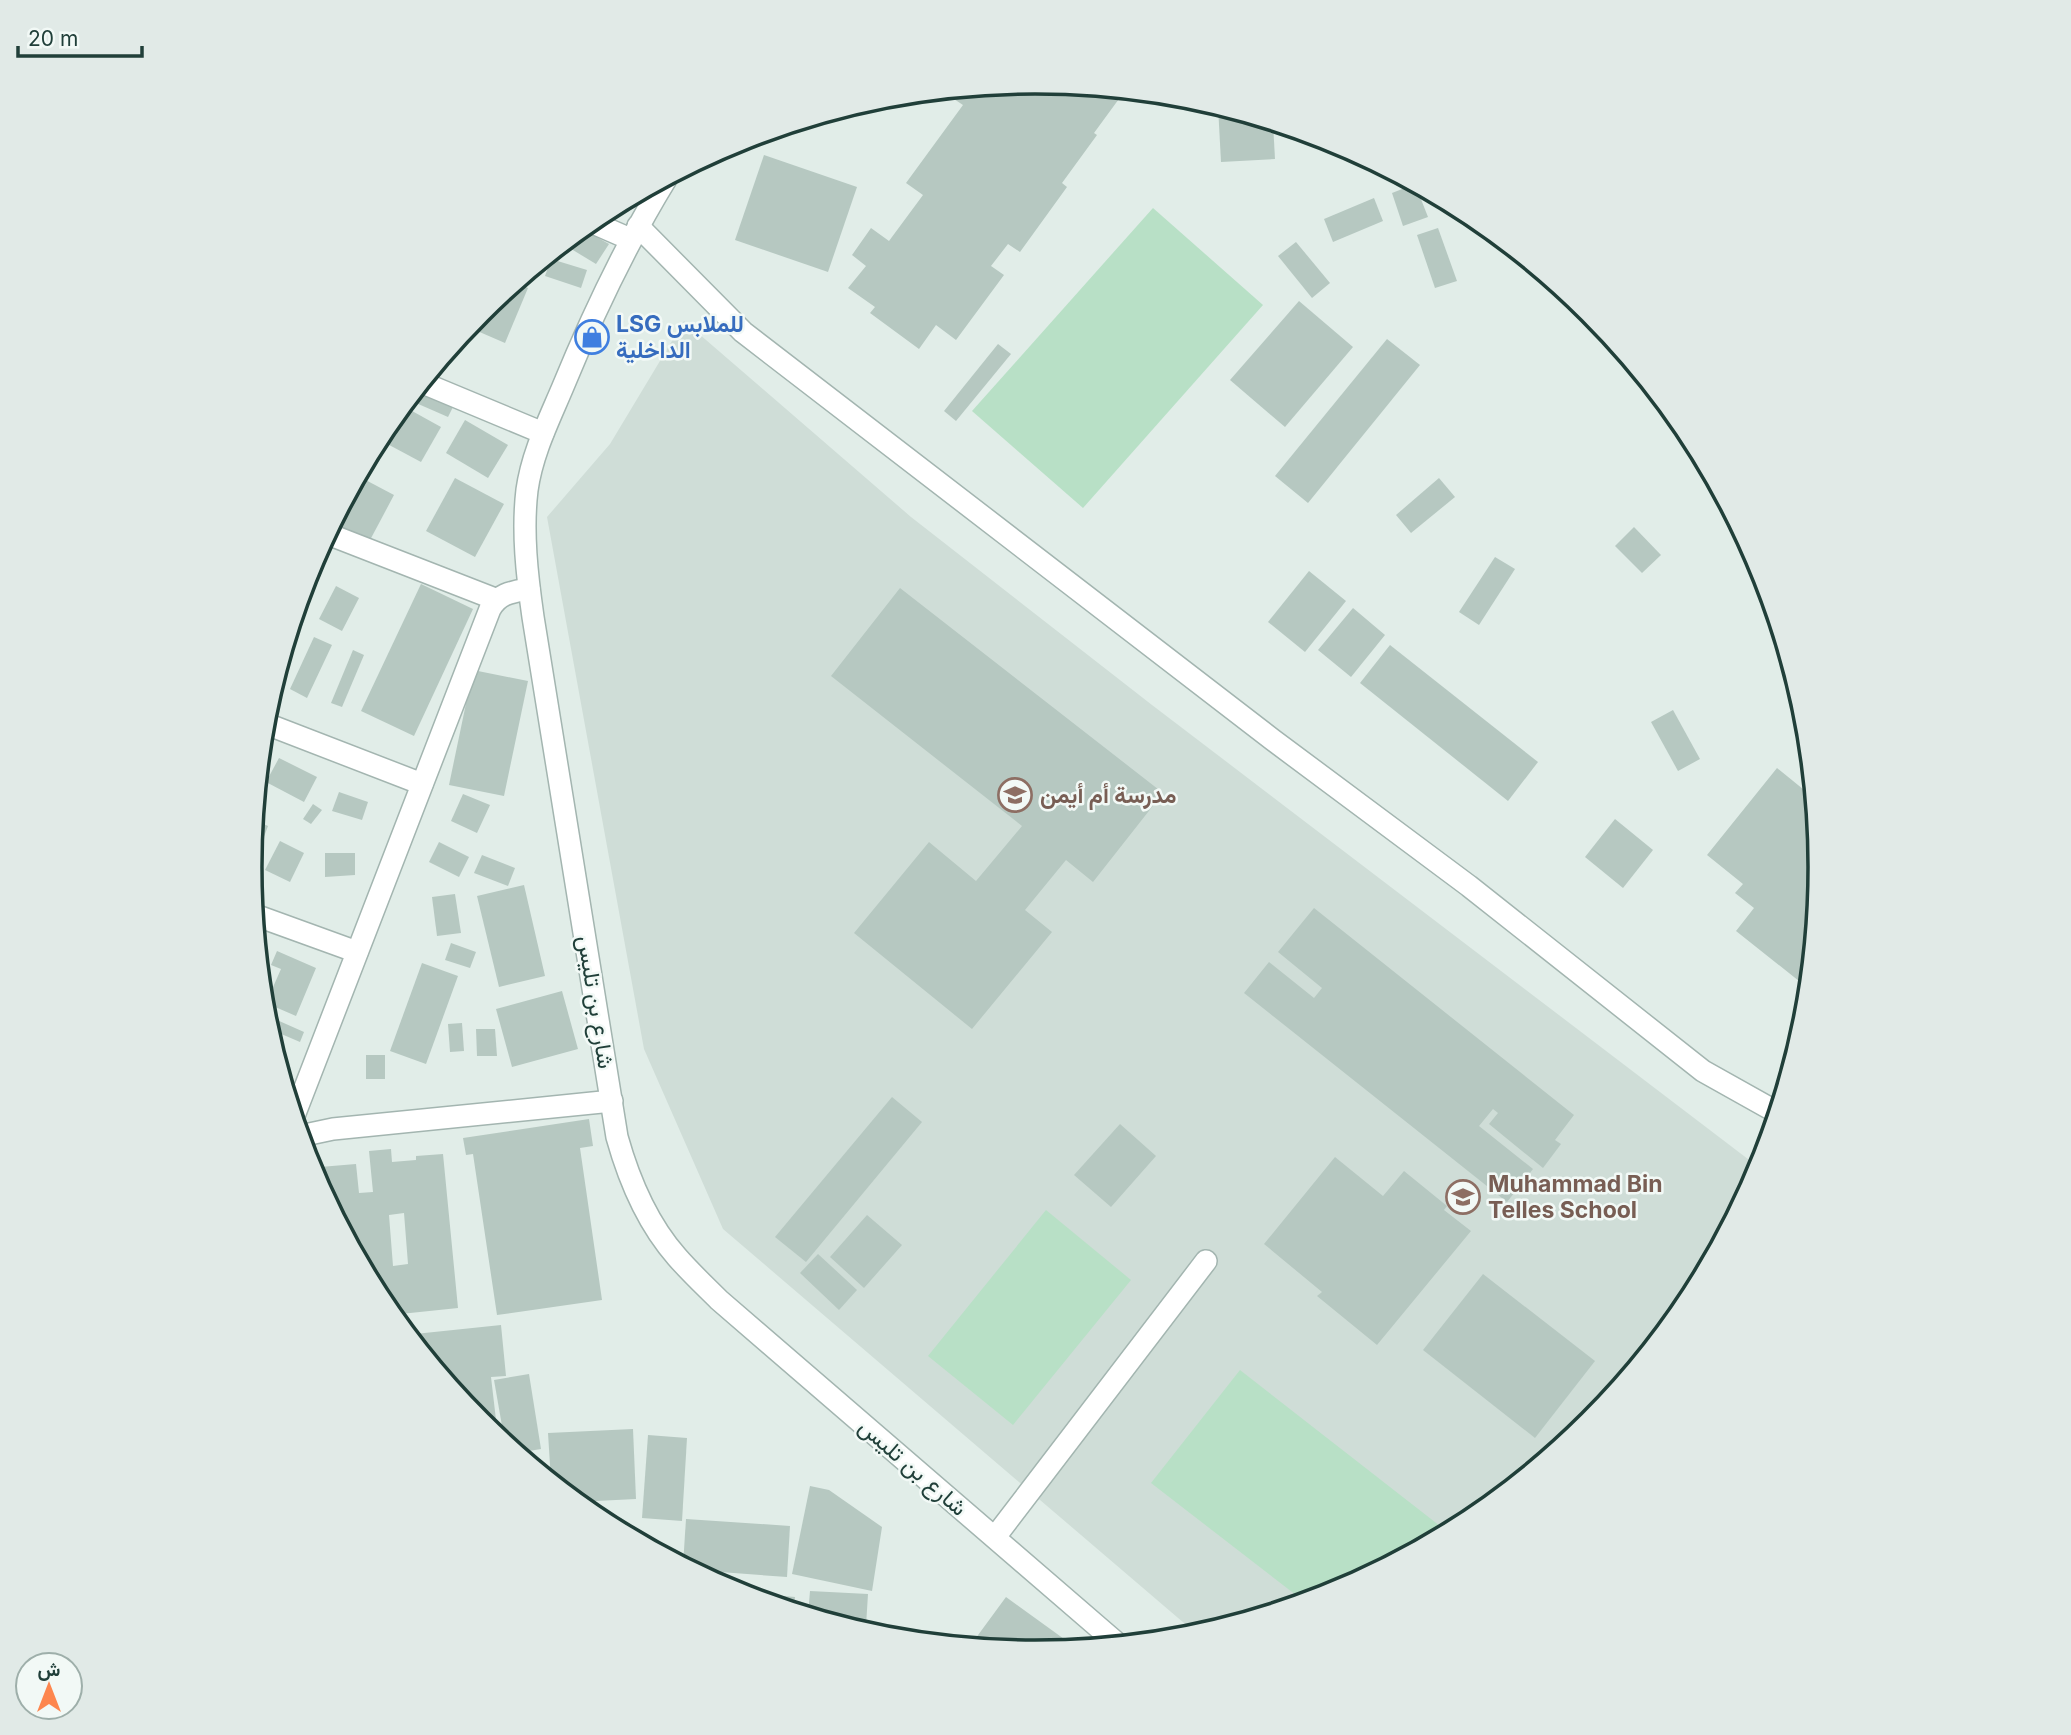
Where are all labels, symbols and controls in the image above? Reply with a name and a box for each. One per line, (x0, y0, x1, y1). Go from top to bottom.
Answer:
scale bar (18, 14, 142, 58)
text: 20 m (28, 26, 78, 51)
place label: LSG للملابس الداخلية (616, 310, 744, 364)
shop icon: LSG للملابس الداخلية (573, 318, 611, 356)
school or university icon: مدرسة أم أيمن (996, 776, 1034, 814)
place label: مدرسة أم أيمن (1040, 781, 1176, 810)
street label: شارع بن تليس (570, 933, 620, 1071)
place label: Muhammad Bin Telles School (1488, 1170, 1662, 1224)
school or university icon: Muhammad Bin Telles School (1444, 1178, 1482, 1216)
street label: شارع بن تليس (852, 1412, 973, 1523)
north arrow (14, 1651, 84, 1721)
text: ش (38, 1658, 61, 1681)

